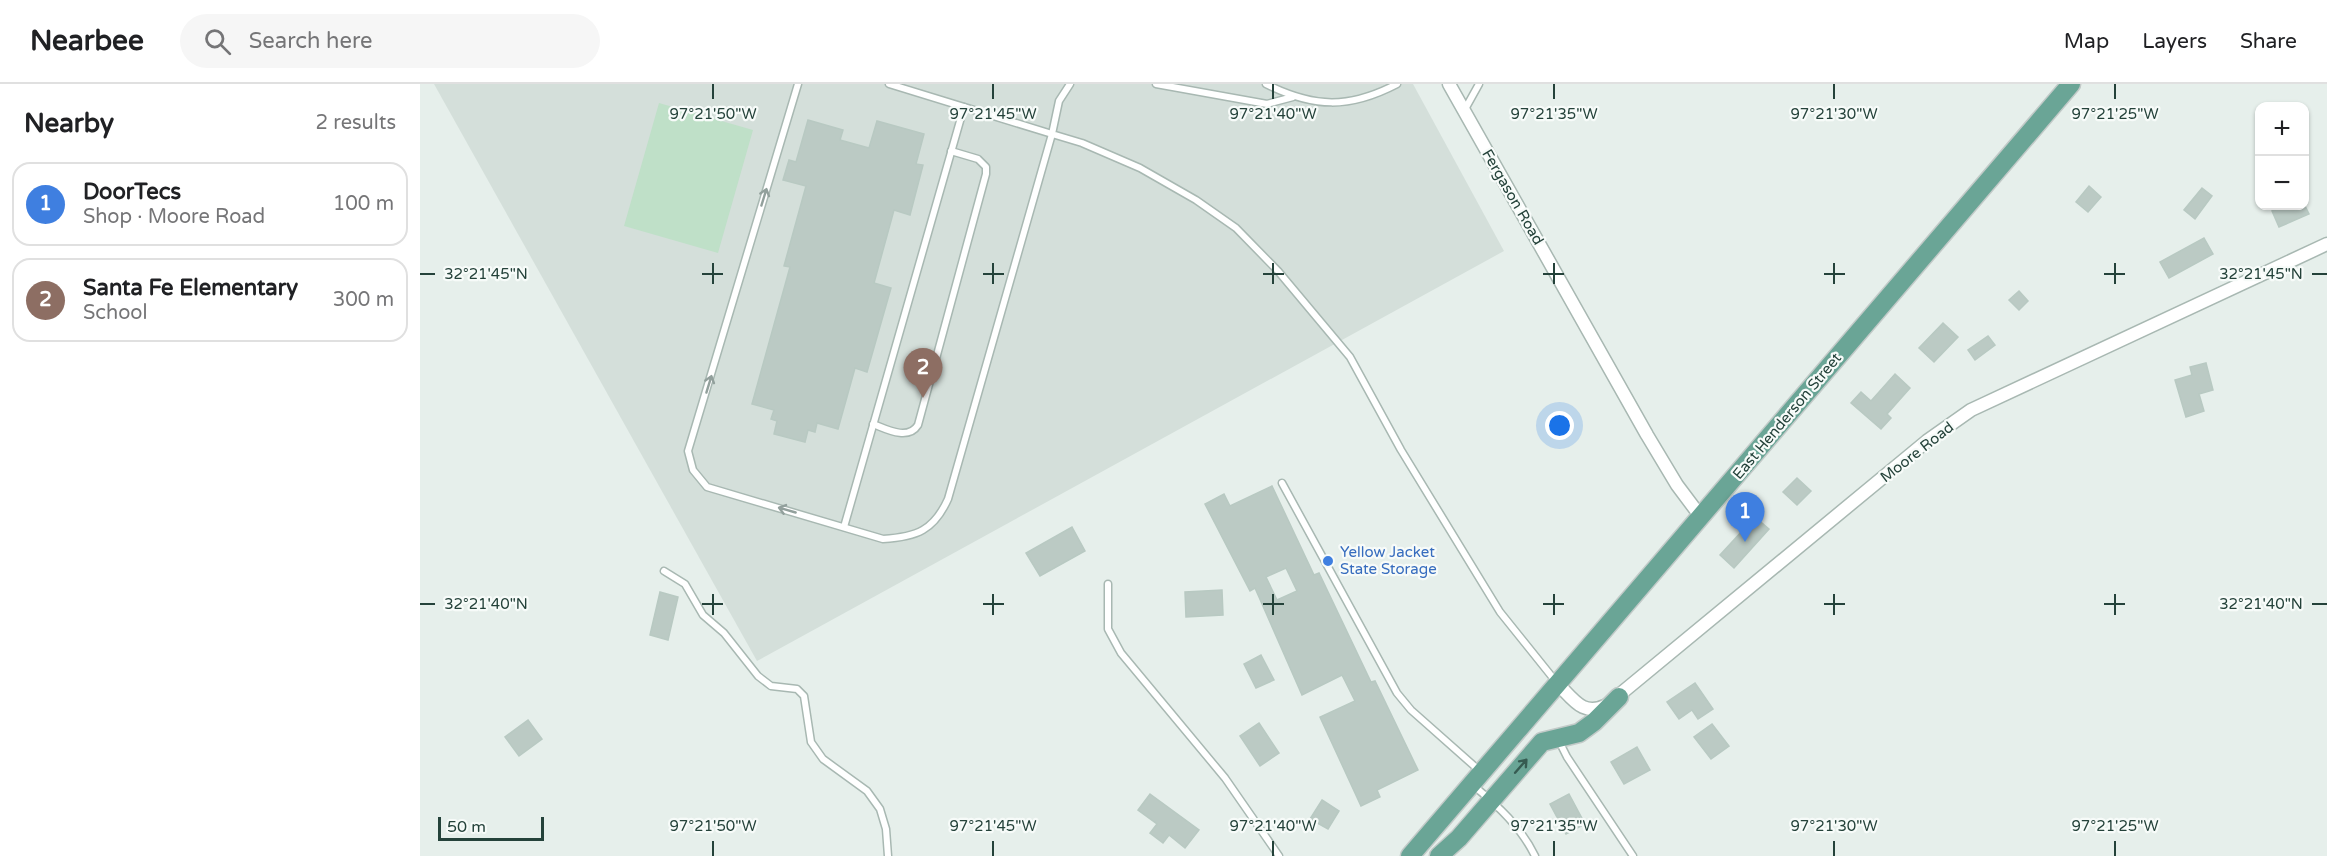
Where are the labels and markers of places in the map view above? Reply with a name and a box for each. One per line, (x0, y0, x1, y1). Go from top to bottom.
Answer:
pin: 2 (904, 348, 942, 398)
pin: 1 (1726, 492, 1764, 542)
place label: Yellow Jacket State Storage (1340, 543, 1437, 578)
marker: Yellow Jacket State Storage (1321, 554, 1335, 568)

